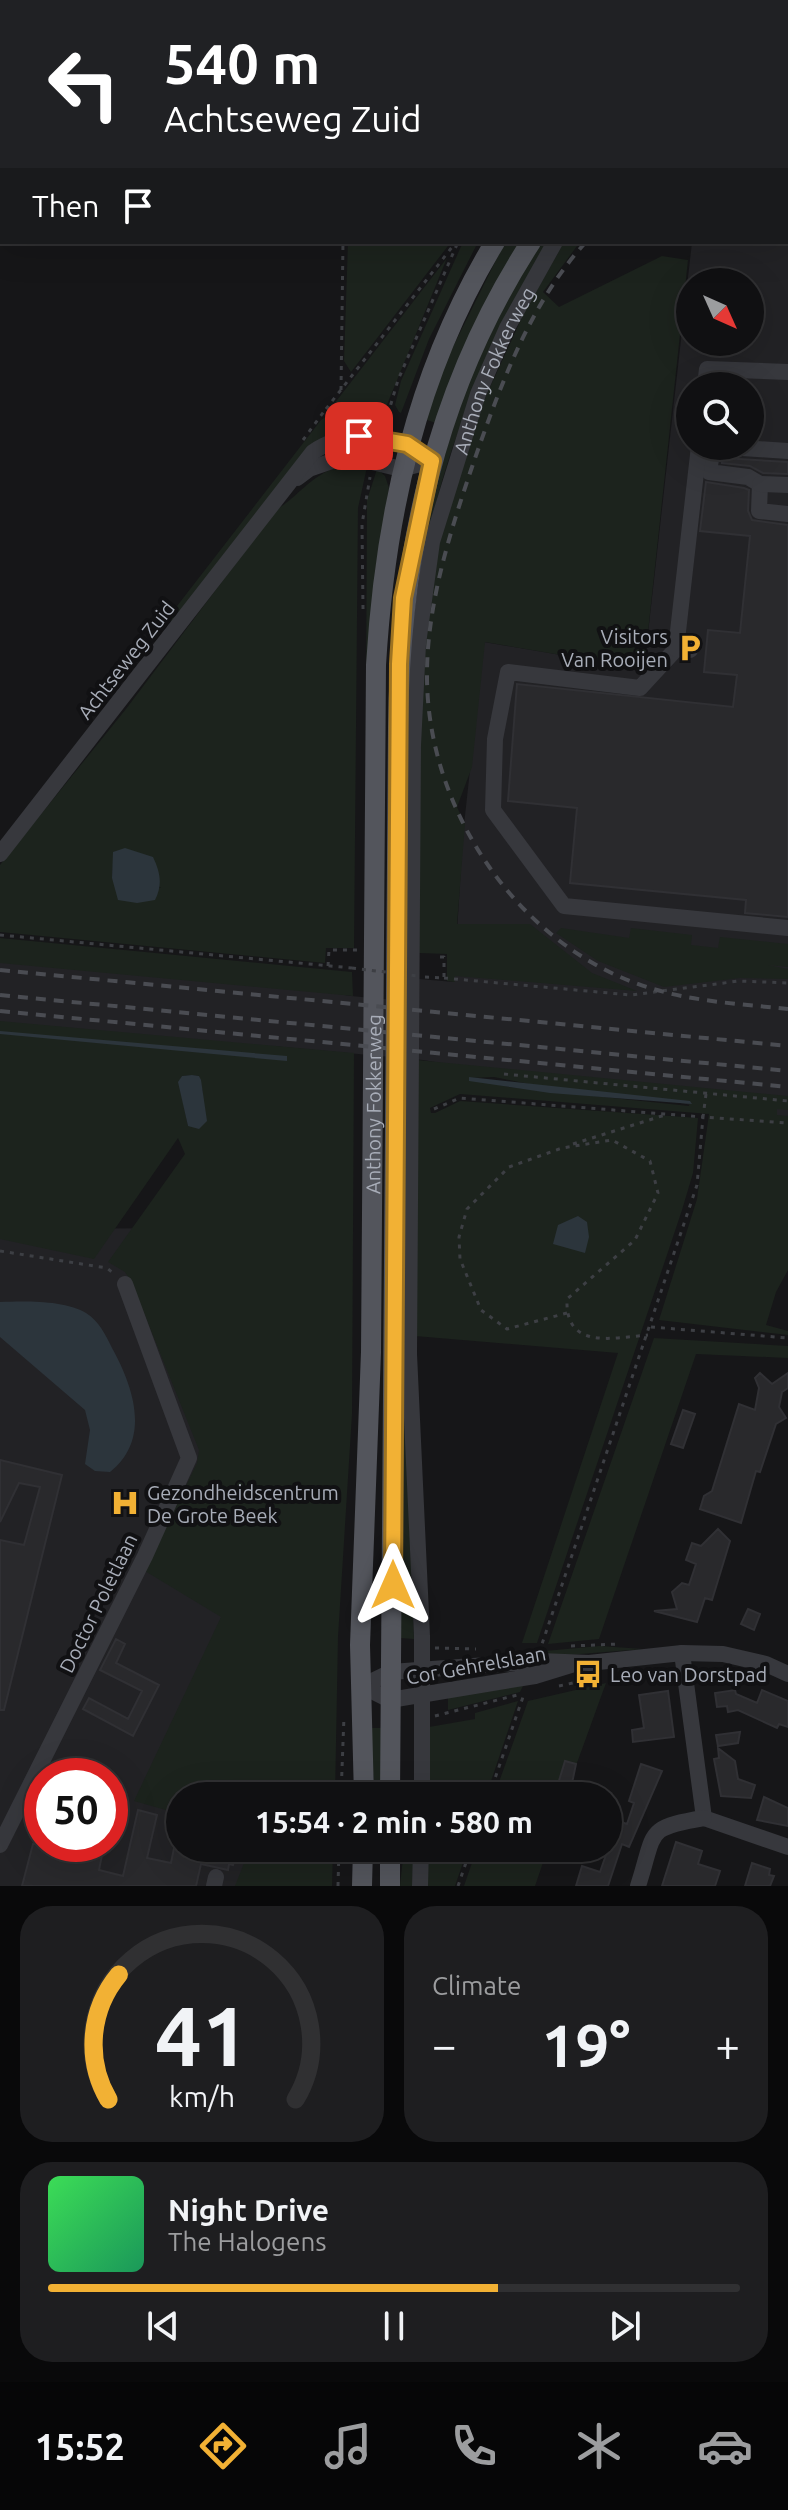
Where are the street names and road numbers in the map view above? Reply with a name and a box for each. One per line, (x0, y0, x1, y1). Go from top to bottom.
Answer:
street label: Anthony Fokkerweg (448, 283, 539, 457)
street label: Achtseweg Zuid (73, 597, 179, 723)
street label: Anthony Fokkerweg (361, 1014, 385, 1194)
street label: Doctor Poletlaan (54, 1530, 142, 1676)
street label: Cor Gehrelslaan (404, 1641, 548, 1689)

